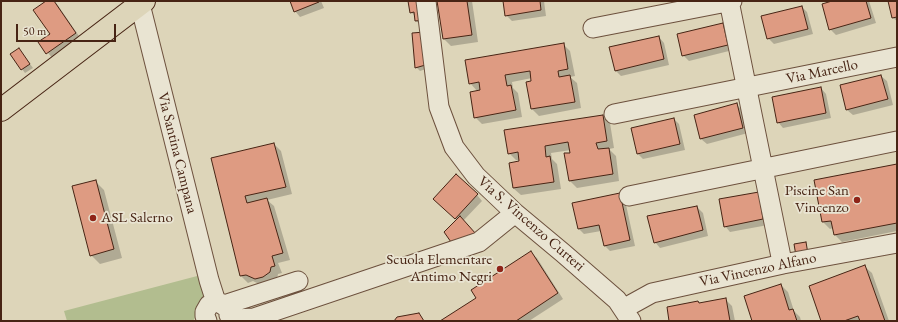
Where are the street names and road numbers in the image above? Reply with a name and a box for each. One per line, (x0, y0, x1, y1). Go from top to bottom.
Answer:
street label: Via Marcello (784, 56, 860, 88)
street label: Via Santina Campana (153, 91, 201, 215)
street label: Via S. Vincenzo Curteri (474, 173, 588, 275)
street label: Via Vincenzo Alfano (698, 249, 818, 291)

